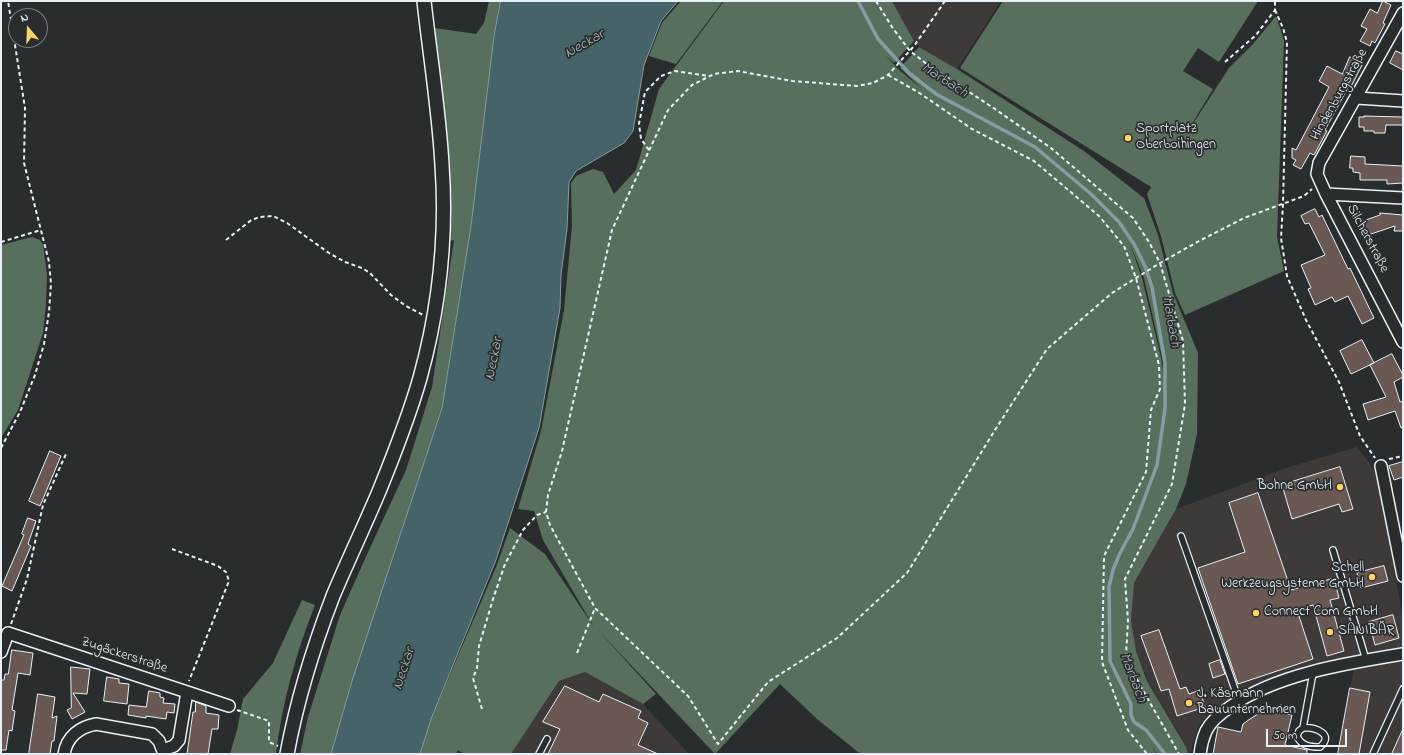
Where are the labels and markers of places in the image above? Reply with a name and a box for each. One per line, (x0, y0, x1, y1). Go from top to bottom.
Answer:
place label: Sportplatz Oberboihingen (1136, 122, 1216, 154)
marker: Sportplatz Oberboihingen (1123, 133, 1133, 143)
place label: Bohne GmbH (1257, 479, 1332, 495)
marker: Bohne GmbH (1335, 482, 1345, 492)
place label: Schell Werkzeugsysteme GmbH (1221, 561, 1364, 594)
marker: Schell Werkzeugsysteme GmbH (1367, 572, 1377, 582)
place label: Connect Com GmbH (1264, 605, 1378, 621)
marker: Connect Com GmbH (1251, 608, 1261, 618)
place label: SANIBÄR (1338, 624, 1394, 640)
marker: SANIBÄR (1325, 627, 1335, 637)
place label: J. Käsmann Bauunternehmen (1197, 687, 1296, 720)
marker: J. Käsmann Bauunternehmen (1184, 698, 1194, 708)

